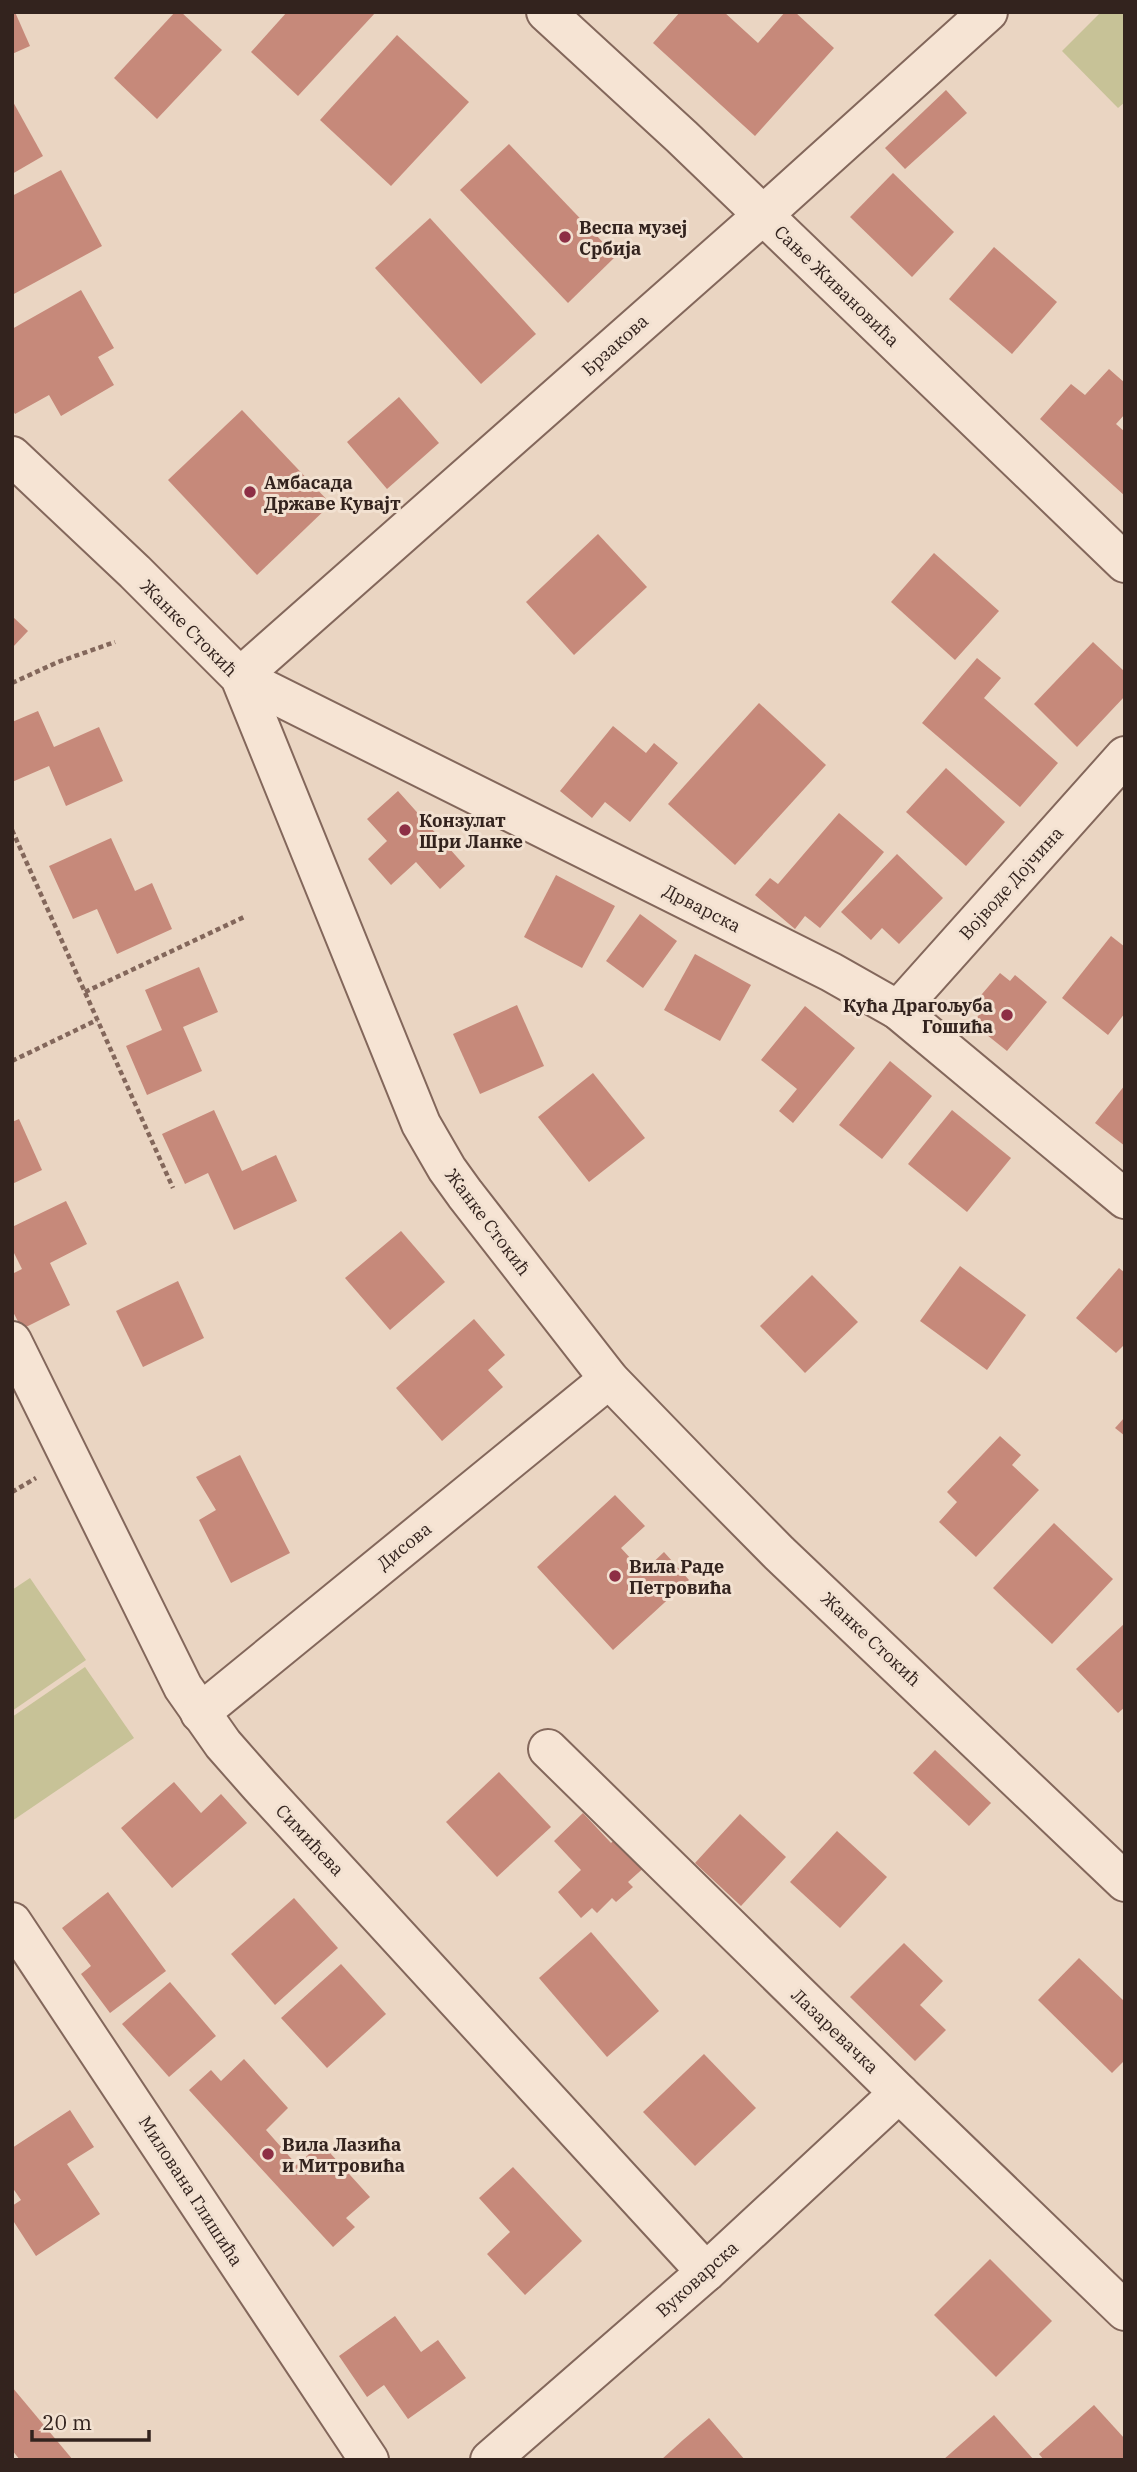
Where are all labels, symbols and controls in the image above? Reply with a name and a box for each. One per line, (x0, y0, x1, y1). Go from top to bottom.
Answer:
place label: Веспа музеј Србија (579, 216, 687, 260)
street label: Сање Живановића (770, 220, 905, 352)
marker: Веспа музеј Србија (557, 229, 573, 245)
street label: Брзакова (577, 309, 653, 381)
place label: Амбасада Државе Кувајт (264, 471, 401, 515)
marker: Амбасада Државе Кувајт (242, 484, 258, 500)
street label: Жанке Стокић (136, 575, 242, 681)
place label: Конзулат Шри Ланке (419, 809, 523, 853)
street label: Војводе Дојчина (954, 821, 1068, 944)
marker: Конзулат Шри Ланке (397, 822, 413, 838)
street label: Дрварска (659, 879, 745, 937)
place label: Кућа Драгољуба Гошића (843, 994, 993, 1038)
marker: Кућа Драгољуба Гошића (999, 1007, 1015, 1023)
street label: Жанке Стокић (440, 1164, 536, 1280)
street label: Дисова (372, 1517, 436, 1575)
place label: Вила Раде Петровића (629, 1555, 732, 1599)
marker: Вила Раде Петровића (607, 1568, 623, 1584)
street label: Жанке Стокић (816, 1587, 926, 1691)
street label: Симићева (271, 1799, 349, 1881)
street label: Лазаревачка (787, 1984, 884, 2079)
street label: Милована Глишића (134, 2111, 248, 2271)
place label: Вила Лазића и Митровића (282, 2133, 405, 2177)
marker: Вила Лазића и Митровића (260, 2146, 276, 2162)
street label: Вуковарска (651, 2236, 743, 2322)
scale bar (32, 2398, 149, 2442)
text: 20 m (42, 2408, 92, 2436)

